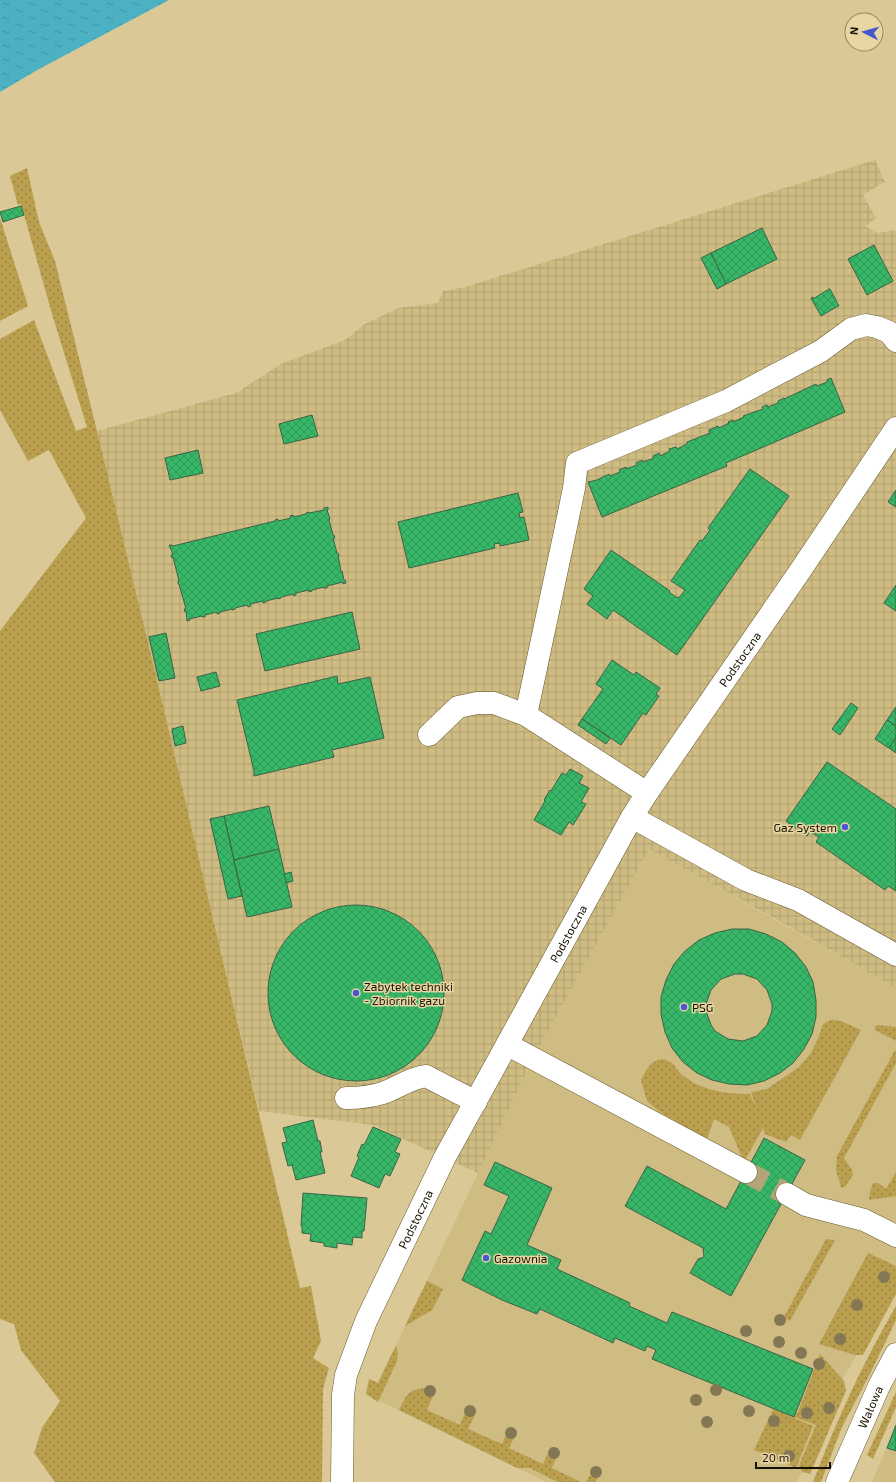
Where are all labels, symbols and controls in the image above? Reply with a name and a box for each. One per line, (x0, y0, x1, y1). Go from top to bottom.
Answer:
north arrow (844, 12, 884, 52)
text: N (847, 26, 860, 36)
street label: Podstoczna (716, 629, 763, 689)
place label: Gaz System (773, 820, 837, 834)
marker: Gaz System (840, 822, 850, 832)
street label: Podstoczna (546, 902, 589, 965)
place label: Zabytek techniki - Zbiornik gazu (364, 979, 453, 1007)
marker: Zabytek techniki - Zbiornik gazu (351, 988, 361, 998)
place label: PSG (692, 1000, 713, 1014)
marker: PSG (679, 1002, 689, 1012)
street label: Podstoczna (395, 1187, 435, 1251)
place label: Gazownia (494, 1251, 547, 1265)
marker: Gazownia (481, 1253, 491, 1263)
street label: Wałowa (854, 1383, 885, 1430)
scale bar (756, 1444, 830, 1470)
text: 20 m (762, 1450, 789, 1464)

